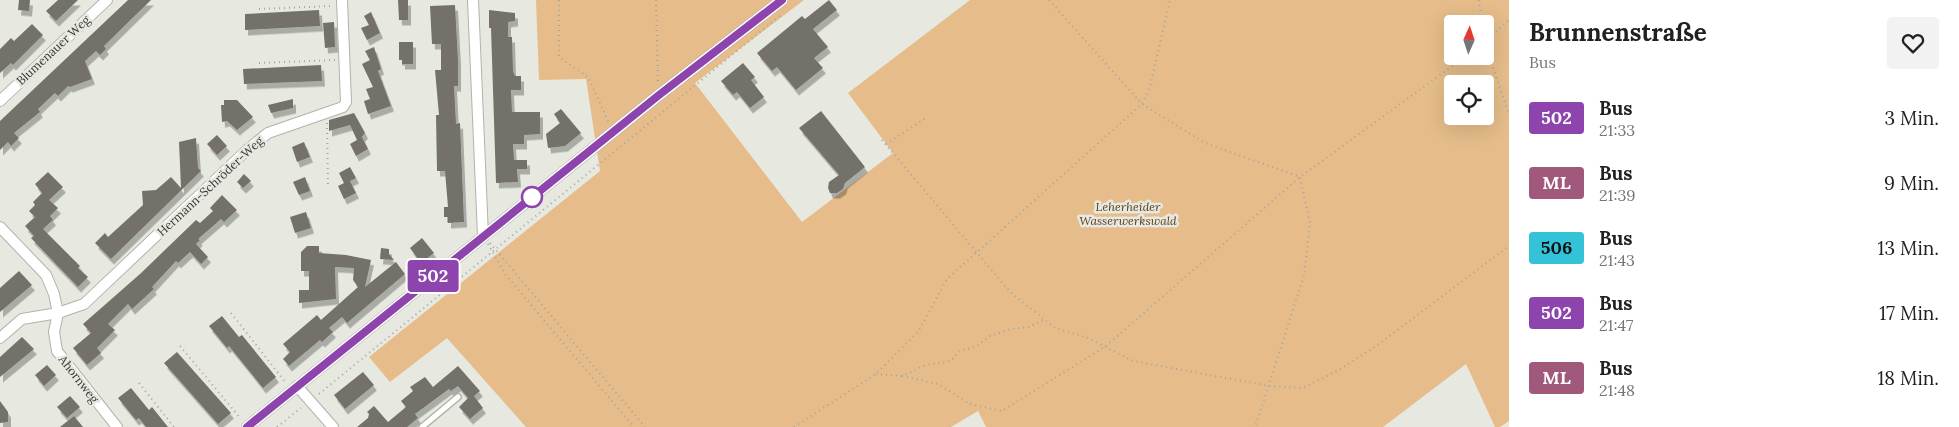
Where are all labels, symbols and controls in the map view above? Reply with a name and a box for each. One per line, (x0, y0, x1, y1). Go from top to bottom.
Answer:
street label: Blumenauer Weg (13, 12, 93, 88)
north arrow (1444, 15, 1494, 65)
map controls (1444, 15, 1494, 125)
text: Brunnenstraße (1529, 17, 1707, 48)
button: heart (1887, 17, 1939, 69)
text: Bus (1529, 52, 1556, 72)
button: locate (1444, 75, 1494, 125)
text: Bus (1599, 96, 1632, 120)
text: 502 (1541, 106, 1572, 129)
text: 3 Min. (1884, 106, 1939, 130)
text: 21:33 (1599, 120, 1635, 140)
street label: Hermann-Schröder-Weg (154, 133, 266, 239)
text: Bus (1599, 161, 1632, 185)
text: ML (1542, 171, 1571, 194)
text: 9 Min. (1884, 171, 1939, 195)
text: 21:39 (1599, 185, 1636, 205)
unlabelled marker (521, 186, 543, 208)
park label: Leherheider Wasserwerkswald (1079, 199, 1177, 228)
text: Bus (1599, 226, 1632, 250)
text: 506 (1541, 236, 1572, 259)
text: 13 Min. (1878, 236, 1939, 260)
text: 21:43 (1599, 250, 1635, 270)
line badge: 502 (404, 260, 462, 292)
text: 502 (418, 264, 448, 287)
text: Bus (1599, 291, 1632, 315)
text: 502 (1541, 301, 1572, 324)
text: 17 Min. (1879, 301, 1939, 325)
text: 21:47 (1599, 315, 1633, 335)
street label: Ahornweg (55, 351, 103, 406)
text: Bus (1599, 356, 1632, 380)
text: ML (1542, 366, 1571, 389)
text: 18 Min. (1877, 366, 1939, 390)
text: 21:48 (1599, 380, 1635, 400)

